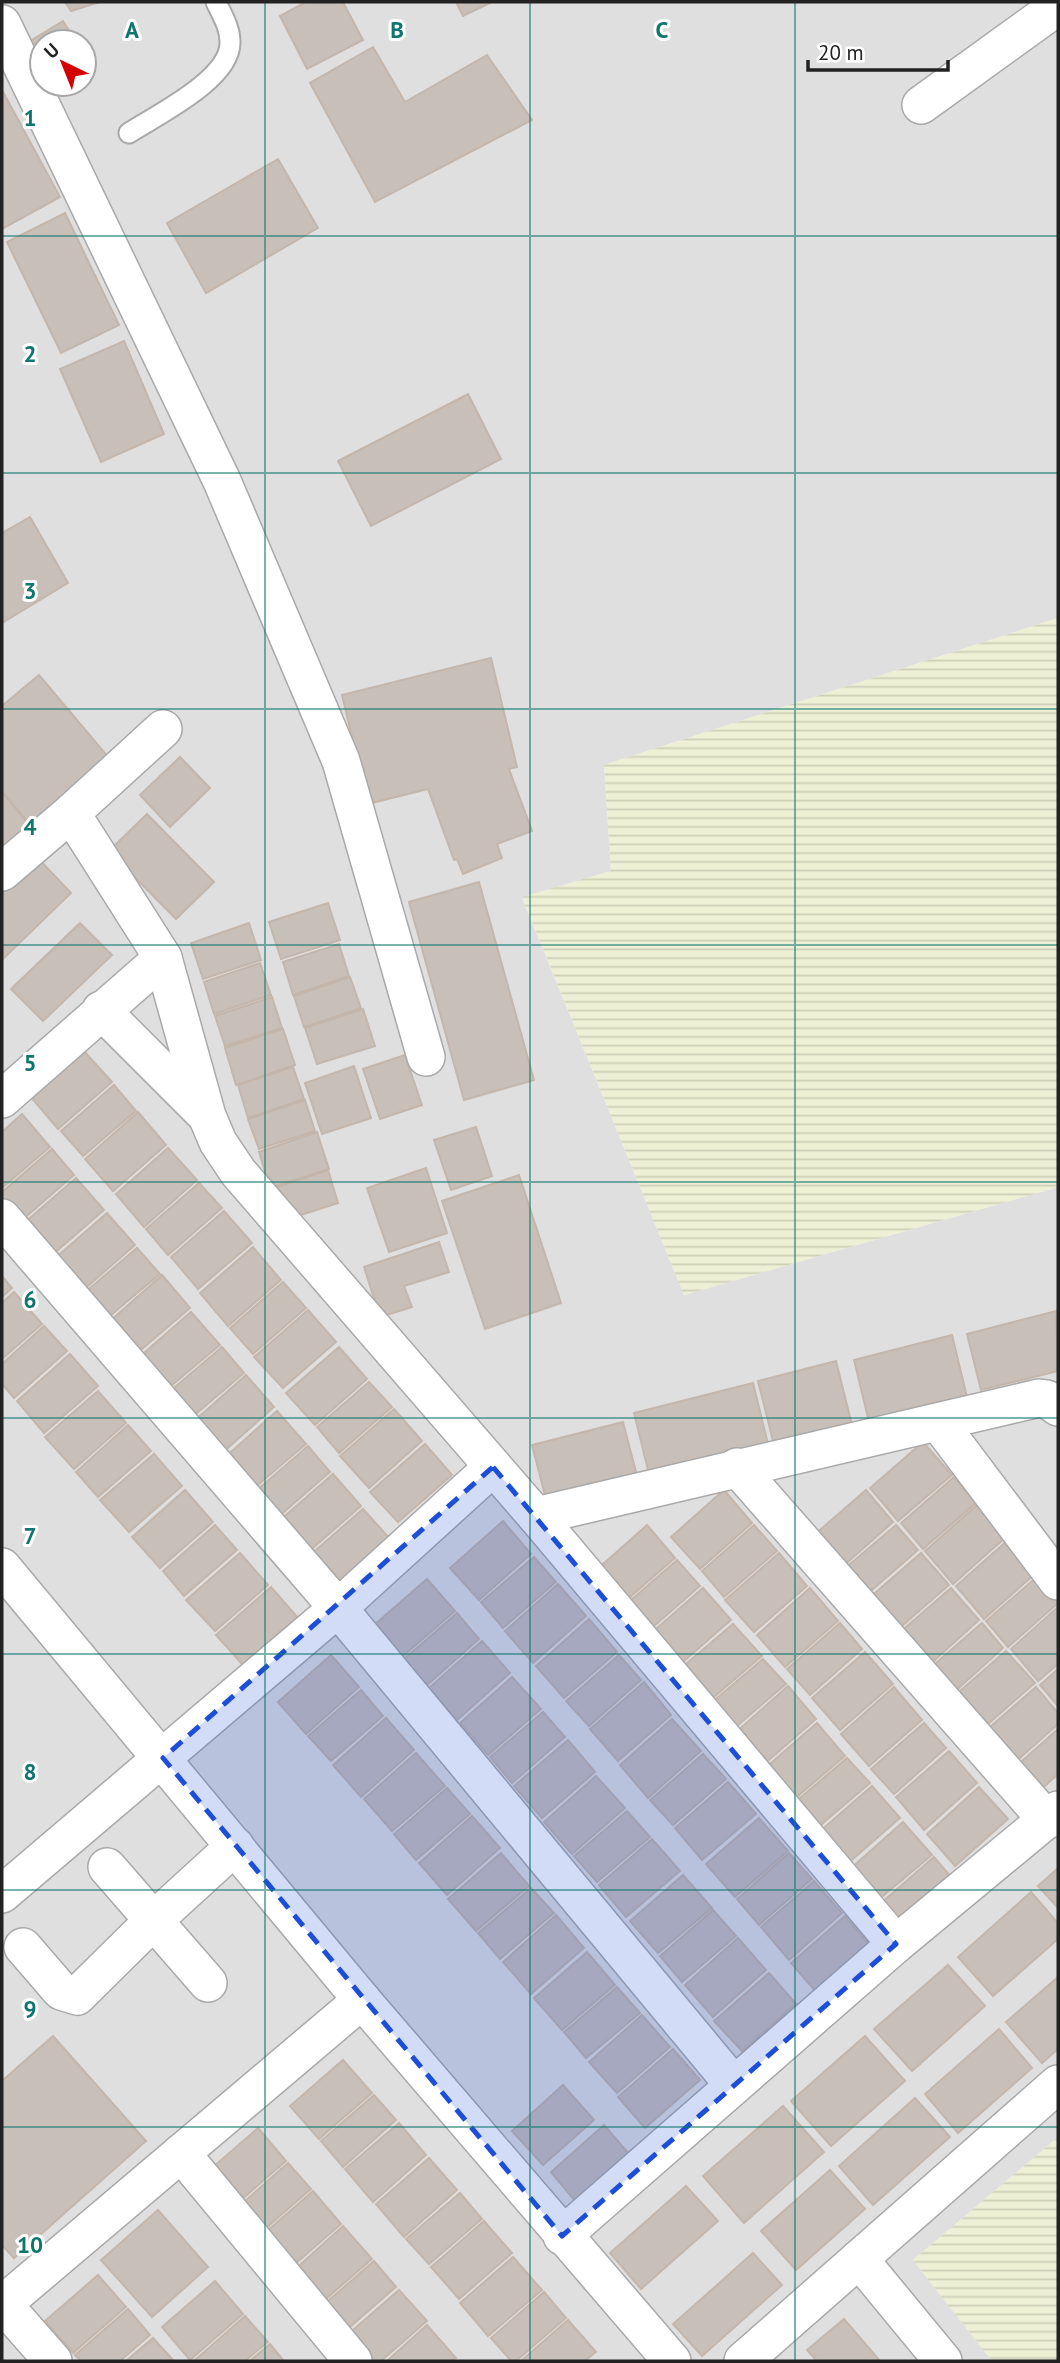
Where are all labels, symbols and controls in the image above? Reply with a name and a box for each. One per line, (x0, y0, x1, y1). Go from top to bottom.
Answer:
text: A (125, 15, 139, 44)
text: B (390, 15, 404, 44)
text: C (656, 15, 669, 44)
north arrow (28, 28, 98, 98)
scale bar (808, 28, 948, 72)
text: U (39, 38, 64, 63)
text: 20 m (818, 39, 864, 66)
text: 1 (23, 103, 37, 132)
text: 2 (23, 339, 37, 368)
text: 3 (23, 576, 37, 605)
text: 4 (23, 812, 37, 841)
text: 5 (23, 1048, 37, 1077)
text: 6 (23, 1285, 37, 1314)
text: 7 (23, 1521, 37, 1550)
text: 8 (23, 1757, 37, 1786)
text: 9 (23, 1994, 37, 2023)
text: 10 (17, 2230, 43, 2259)

